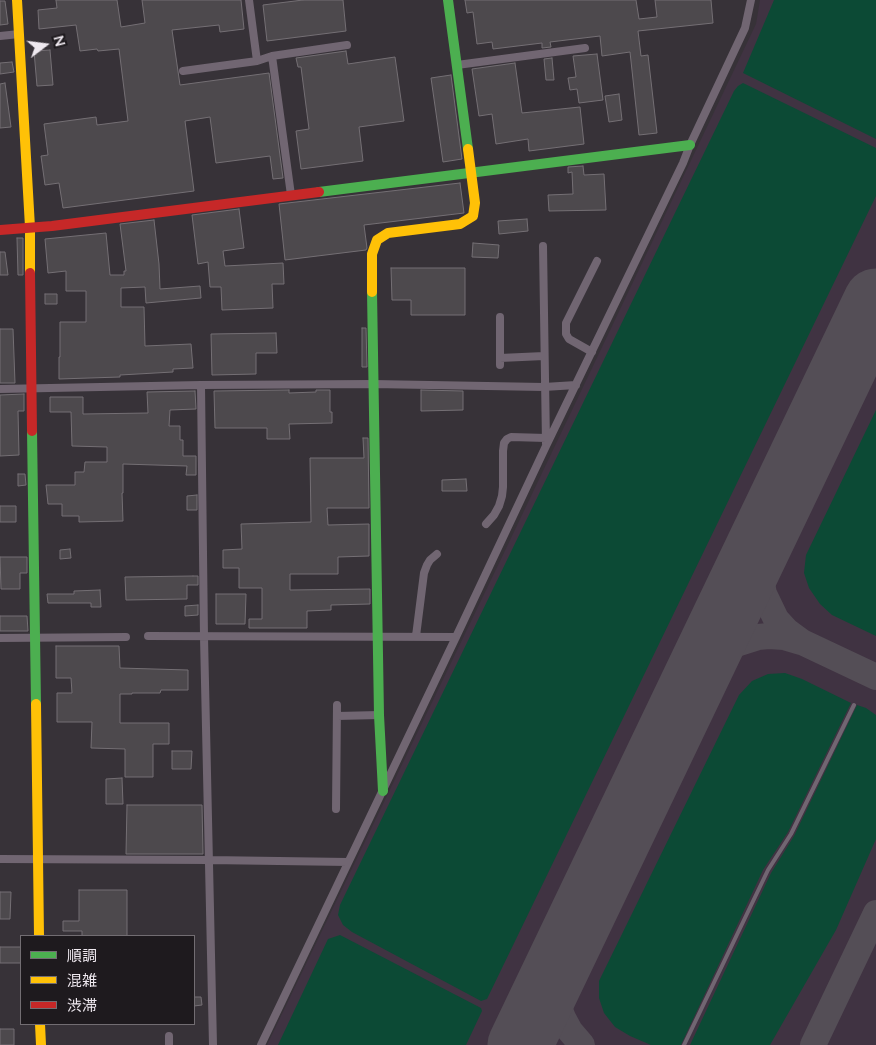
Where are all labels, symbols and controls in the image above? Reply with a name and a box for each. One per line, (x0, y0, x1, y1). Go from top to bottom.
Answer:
north arrow (20, 20, 70, 70)
text: N (50, 34, 70, 48)
legend (20, 935, 195, 1025)
text: 順調 (67, 946, 97, 964)
text: 混雑 (67, 971, 97, 989)
text: 渋滞 (67, 996, 97, 1014)

